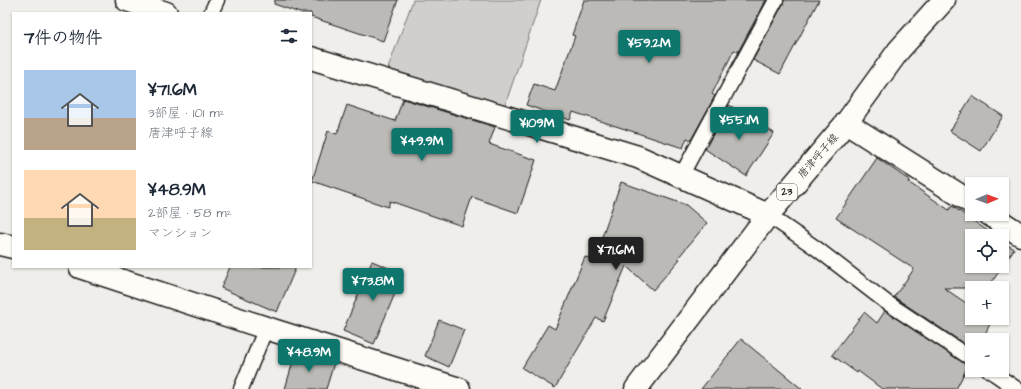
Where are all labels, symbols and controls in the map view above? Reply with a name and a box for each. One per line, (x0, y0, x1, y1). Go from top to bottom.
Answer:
icon: filters (278, 25, 300, 47)
text: 7件の物件 (24, 26, 102, 50)
pin: ¥59.2M (616, 30, 682, 64)
text: ¥59.2M (627, 34, 671, 52)
text: ¥71.6M (148, 78, 197, 102)
icon: home (56, 86, 104, 134)
text: 3部屋 · 101 m² (148, 104, 225, 122)
pin: ¥55.1M (706, 107, 772, 141)
pin: ¥109M (509, 110, 565, 144)
text: ¥55.1M (719, 111, 759, 129)
text: ¥109M (520, 114, 554, 132)
text: 唐津呼子線 (148, 124, 213, 142)
pin: ¥49.9M (389, 128, 455, 162)
street label: 唐津呼子線 (794, 130, 842, 182)
text: ¥49.9M (400, 132, 444, 150)
north arrow (965, 177, 1009, 221)
map controls (965, 177, 1009, 377)
text: ¥48.9M (148, 178, 206, 202)
road number: 23 (777, 184, 797, 200)
icon: home (56, 186, 104, 234)
text: 2部屋 · 58 m² (148, 204, 232, 222)
text: マンション (148, 224, 212, 242)
button: locate (965, 229, 1009, 273)
pin: ¥71.6M (583, 237, 649, 271)
text: ¥71.6M (597, 241, 635, 259)
pin: ¥73.8M (340, 268, 406, 302)
text: ¥73.8M (352, 272, 394, 290)
button: + (965, 281, 1009, 325)
button: − (965, 333, 1009, 377)
pin: ¥48.9M (276, 339, 342, 373)
text: ¥48.9M (287, 343, 331, 361)

